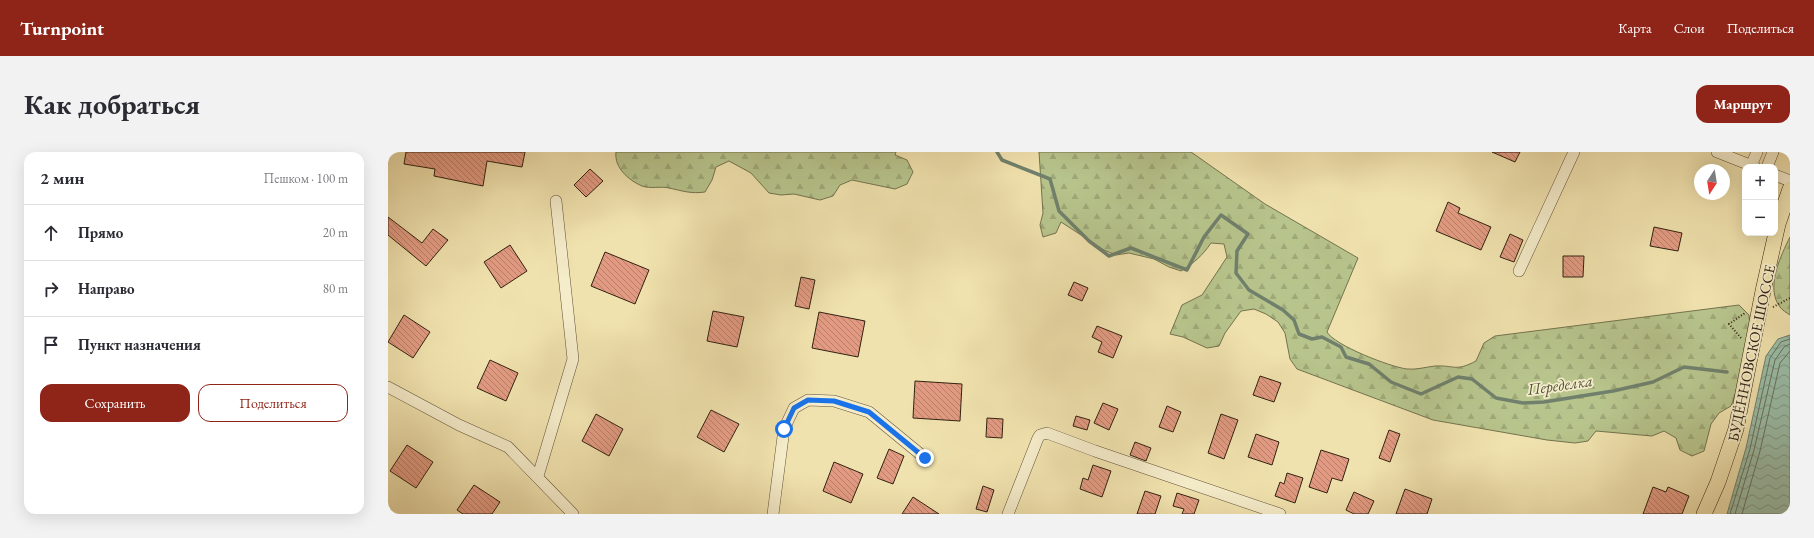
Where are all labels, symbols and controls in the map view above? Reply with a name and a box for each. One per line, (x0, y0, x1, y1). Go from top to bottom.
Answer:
text: Turnpoint (20, 16, 104, 41)
text: Карта (1618, 19, 1652, 37)
text: Слои (1674, 19, 1705, 37)
text: Поделиться (1727, 19, 1794, 37)
button: Маршрут (1696, 85, 1790, 123)
text: Как добраться (24, 86, 200, 122)
north arrow (1694, 164, 1730, 200)
map controls (1742, 164, 1778, 236)
button: + (1742, 164, 1778, 200)
text: 2 мин (40, 167, 84, 189)
text: Пешком · 100 m (264, 170, 348, 187)
button: − (1742, 200, 1778, 236)
icon: ahead (40, 222, 62, 244)
text: Прямо (78, 223, 123, 242)
text: 20 m (323, 224, 348, 241)
street label: БУДЁННОВСКОЕ ШОССЕ (1723, 262, 1779, 443)
icon: right (40, 278, 62, 300)
text: Направо (78, 279, 135, 298)
text: 80 m (323, 280, 348, 297)
icon: arrive (40, 334, 62, 356)
text: Пункт назначения (78, 335, 201, 354)
water label: Переделка (1525, 370, 1594, 400)
button: Сохранить (40, 384, 190, 422)
button: Поделиться (198, 384, 348, 422)
route start (775, 420, 793, 438)
route end (916, 449, 934, 467)

